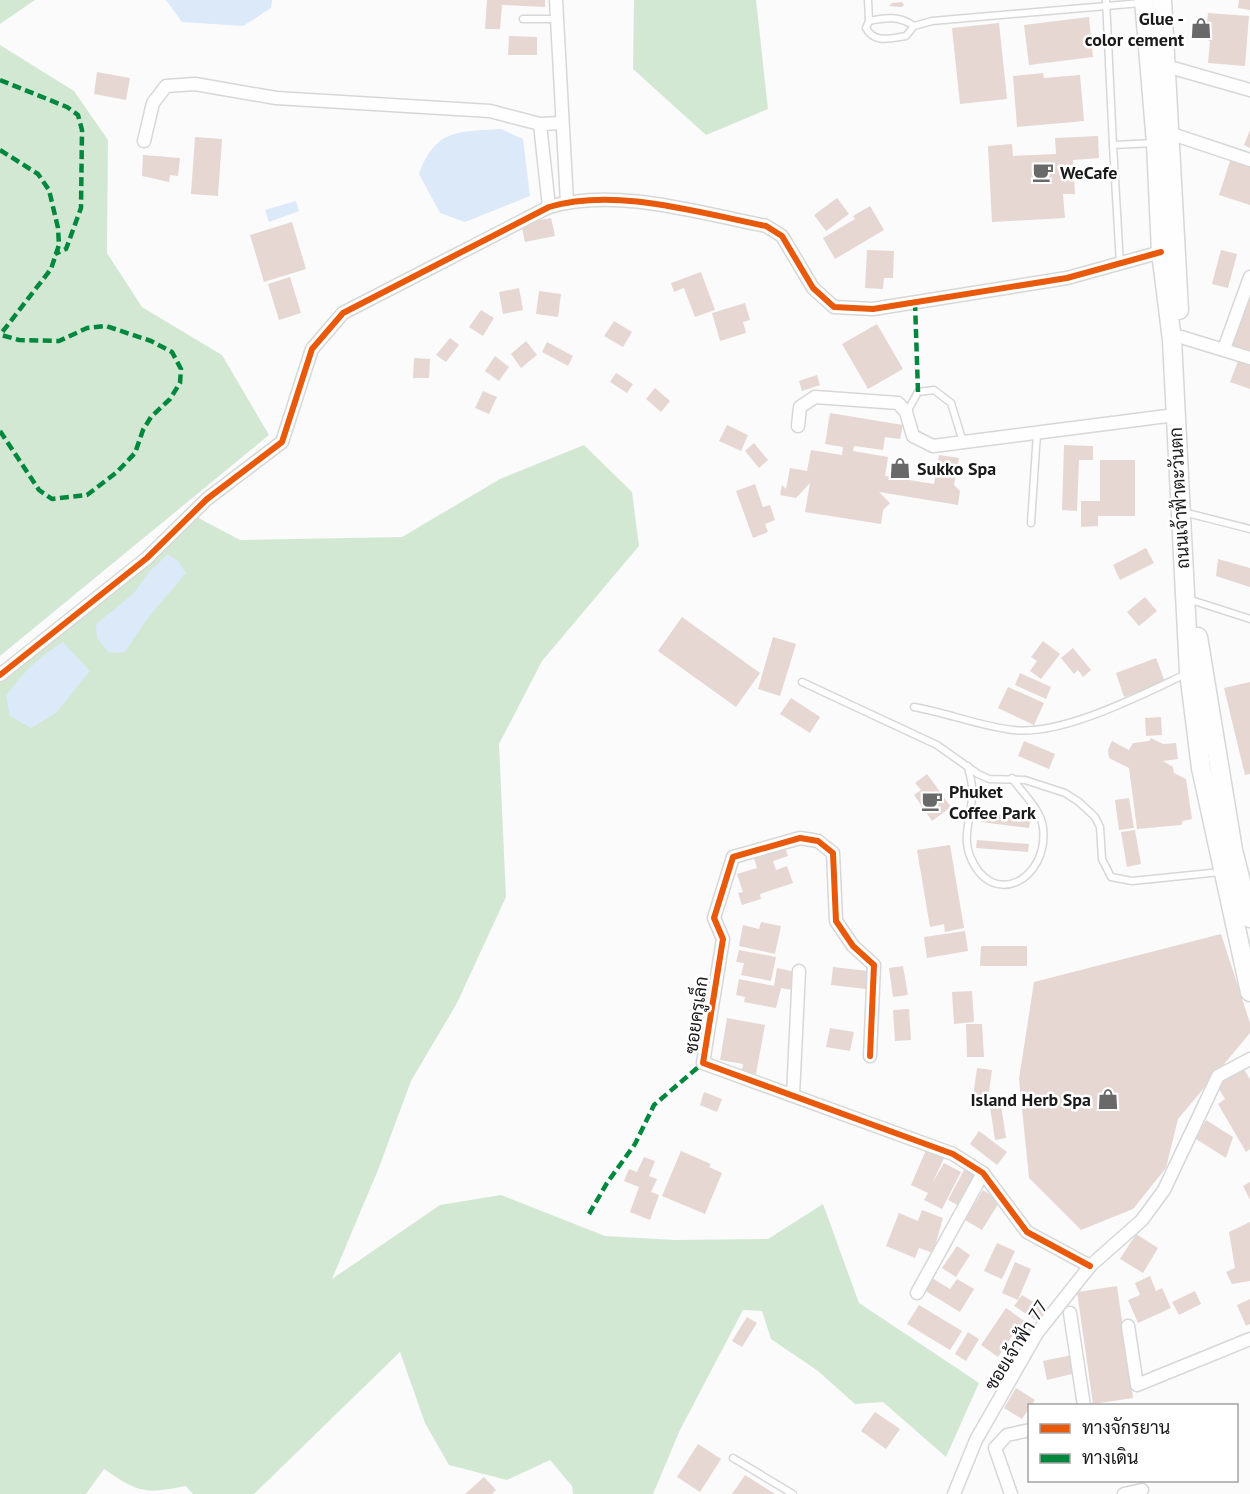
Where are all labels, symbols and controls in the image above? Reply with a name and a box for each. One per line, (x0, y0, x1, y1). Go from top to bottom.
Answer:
place label: Glue - color cement (1085, 7, 1185, 51)
shop icon: Glue - color cement (1189, 16, 1213, 40)
cafe icon: WeCafe (1031, 160, 1055, 184)
place label: WeCafe (1060, 161, 1117, 184)
street label: ถนนเจ้าฟ้าตะวันตก (1164, 427, 1194, 569)
shop icon: Sukko Spa (888, 456, 912, 480)
place label: Sukko Spa (917, 457, 996, 480)
place label: Phuket Coffee Park (949, 780, 1036, 824)
cafe icon: Phuket Coffee Park (920, 789, 944, 813)
street label: ซอยครูเล็ก (677, 975, 715, 1055)
shop icon: Island Herb Spa (1096, 1087, 1120, 1111)
place label: Island Herb Spa (970, 1088, 1091, 1111)
street label: ซอยเจ้าฟ้า 77 (979, 1295, 1053, 1395)
legend (1028, 1404, 1238, 1482)
text: ทางจักรยาน (1082, 1416, 1170, 1439)
text: ทางเดิน (1082, 1446, 1138, 1469)

